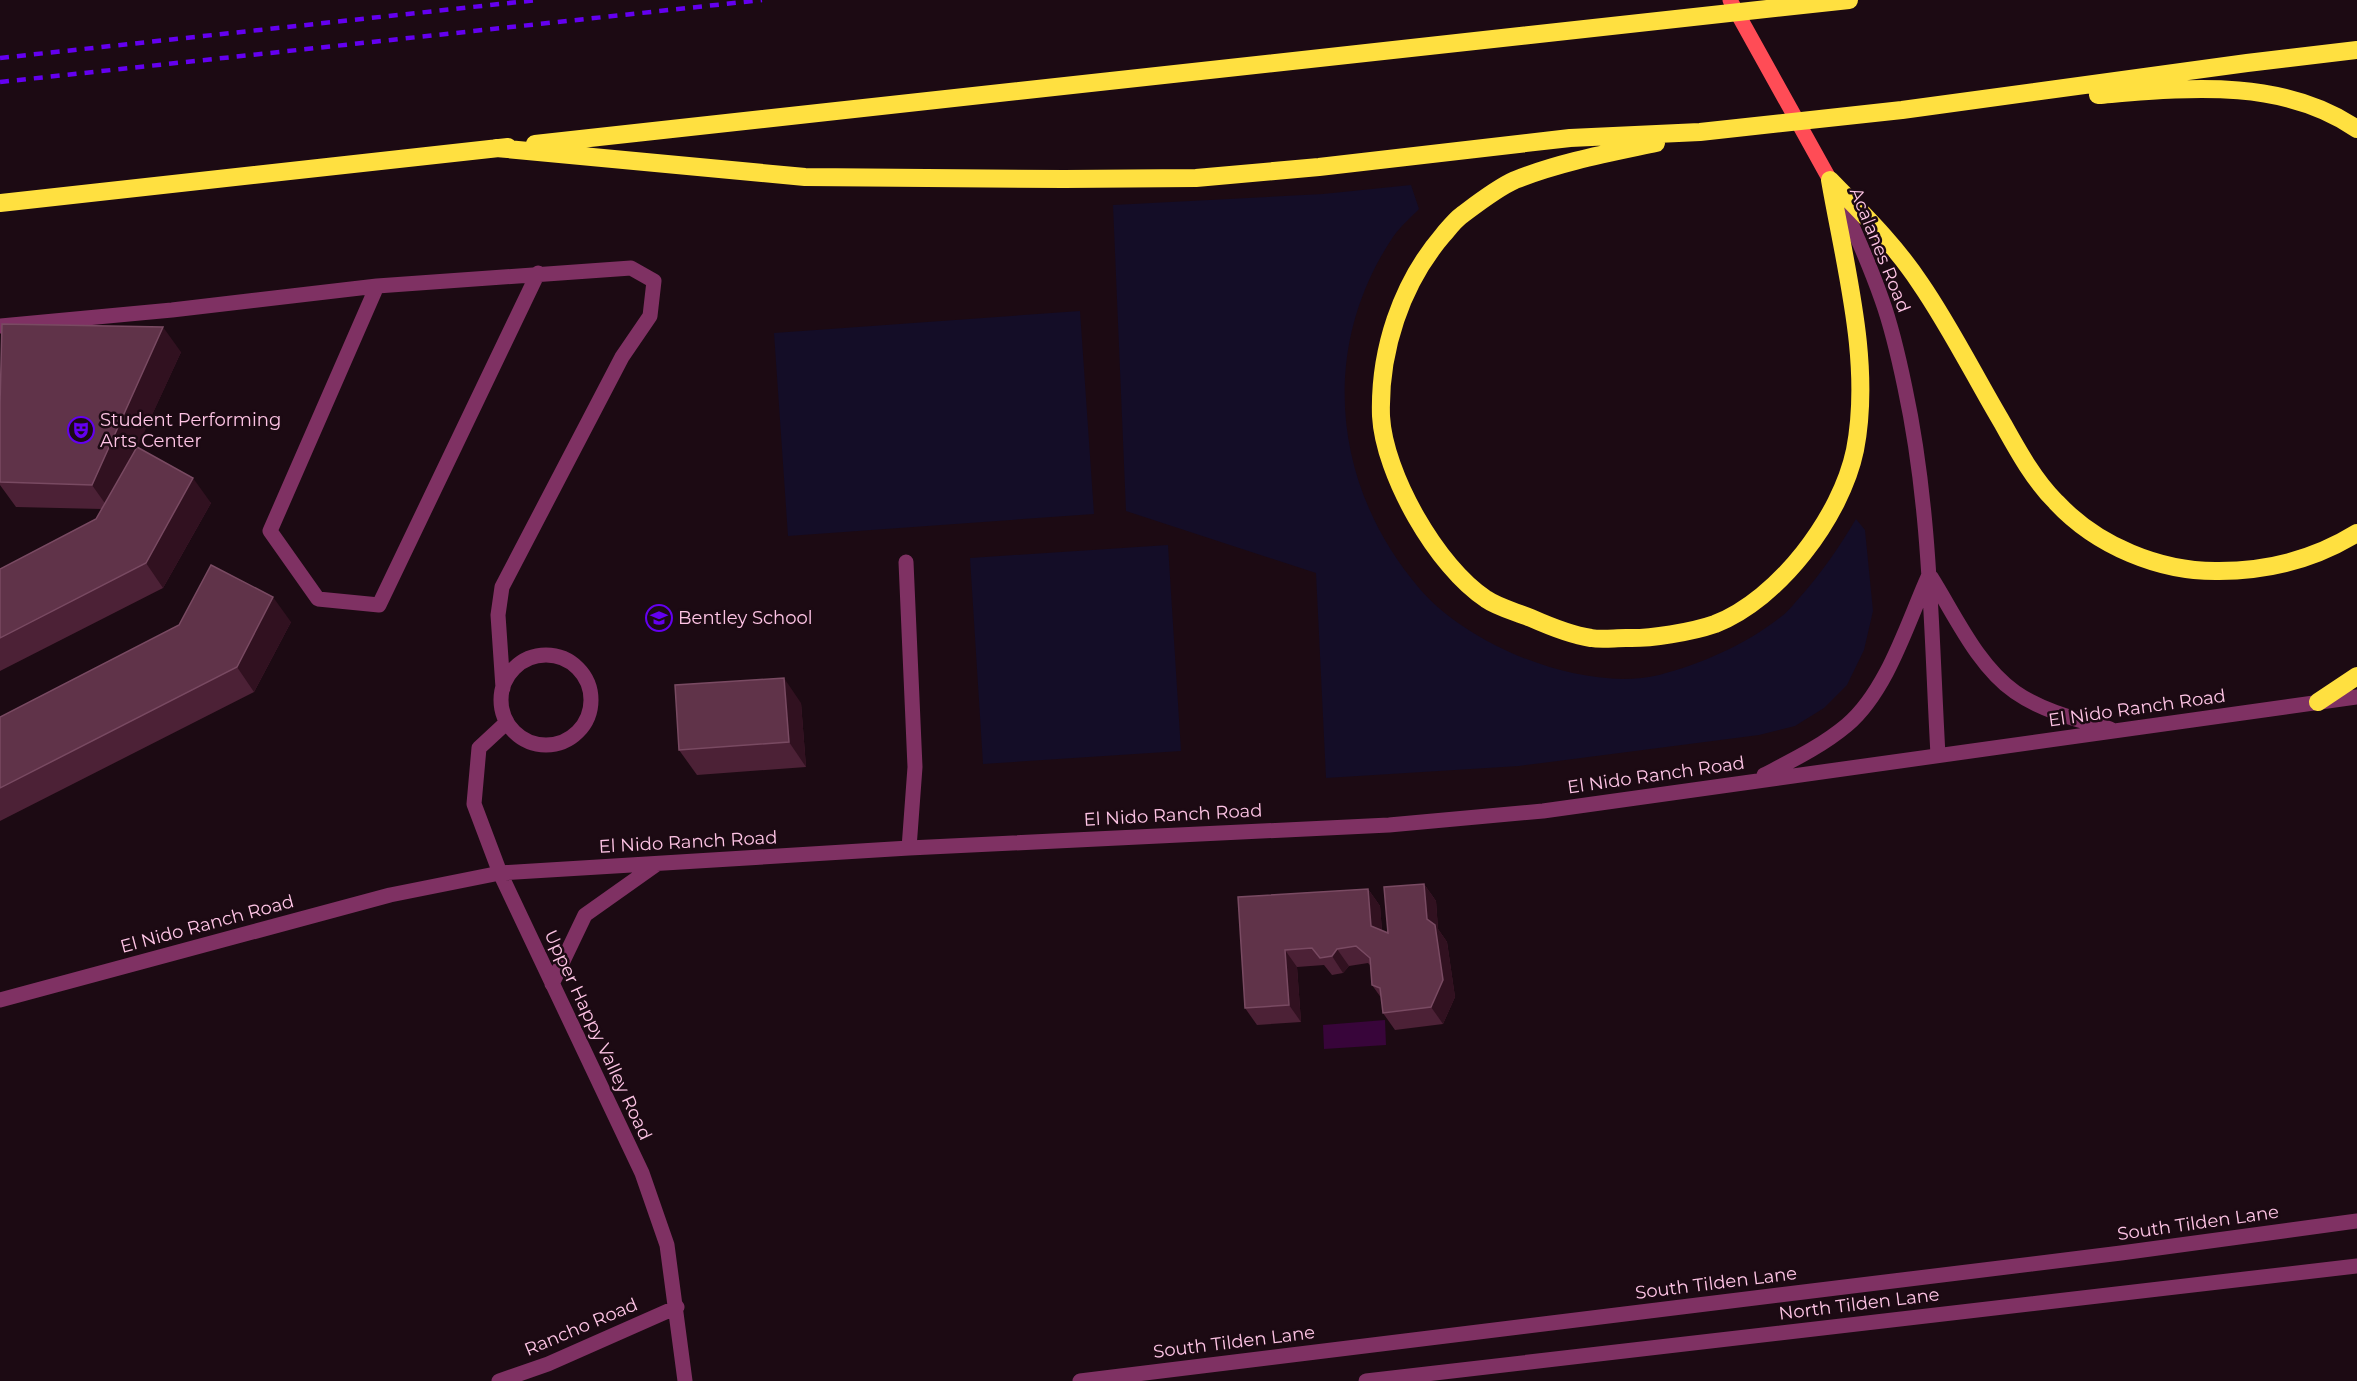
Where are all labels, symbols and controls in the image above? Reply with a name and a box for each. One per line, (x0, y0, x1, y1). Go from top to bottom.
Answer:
street label: Acalanes Road (1845, 184, 1915, 316)
place label: Student Performing Arts Center (100, 409, 281, 452)
theatre icon: Student Performing Arts Center (66, 415, 96, 445)
school or university icon: Bentley School (644, 603, 674, 633)
place label: Bentley School (678, 607, 813, 629)
street label: El Nido Ranch Road (2047, 685, 2227, 731)
street label: El Nido Ranch Road (1566, 752, 1746, 798)
street label: El Nido Ranch Road (1083, 799, 1263, 831)
street label: El Nido Ranch Road (598, 826, 778, 858)
street label: El Nido Ranch Road (118, 890, 296, 958)
street label: Upper Happy Valley Road (540, 926, 656, 1144)
street label: South Tilden Lane (2116, 1201, 2280, 1245)
street label: South Tilden Lane (1634, 1262, 1798, 1304)
street label: North Tilden Lane (1777, 1283, 1941, 1325)
street label: Rancho Road (521, 1293, 641, 1361)
street label: South Tilden Lane (1152, 1321, 1316, 1363)

